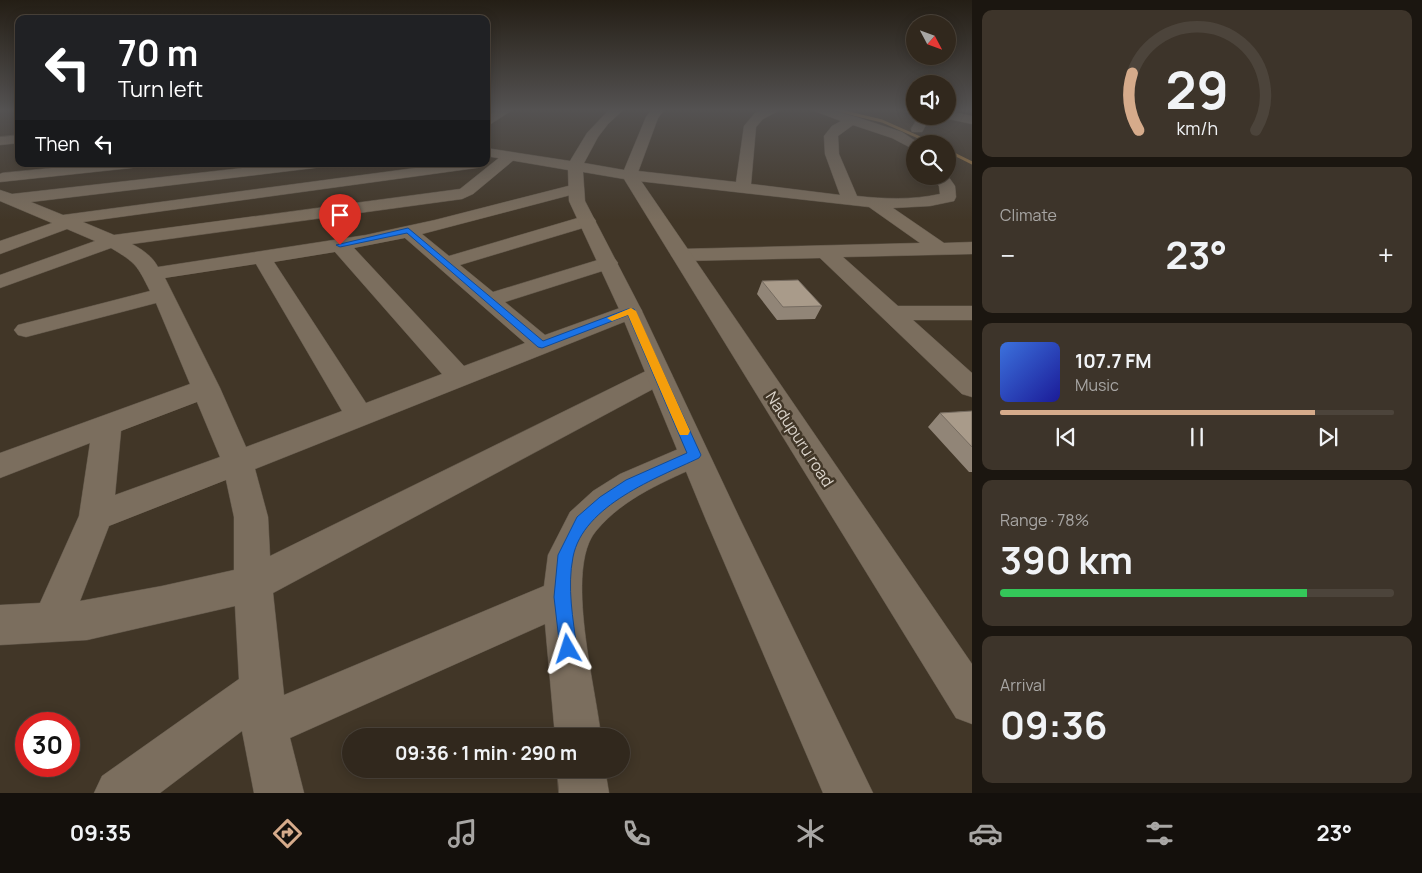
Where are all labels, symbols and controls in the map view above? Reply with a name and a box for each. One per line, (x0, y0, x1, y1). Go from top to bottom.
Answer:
north arrow (906, 15, 956, 65)
map controls (906, 15, 956, 185)
text: 70 m (118, 29, 198, 77)
icon: left (35, 35, 100, 100)
text: 29 (1165, 54, 1229, 125)
text: Turn left (118, 74, 203, 104)
button: sound (906, 75, 956, 125)
text: km/h (1176, 116, 1218, 140)
icon: left (90, 130, 118, 158)
text: Then (35, 131, 80, 157)
button: search (906, 135, 956, 185)
pin (319, 194, 361, 245)
icon: arrive (326, 201, 354, 229)
text: Climate (1000, 204, 1057, 226)
text: 23° (1166, 228, 1227, 280)
text: − (1000, 236, 1015, 274)
text: + (1378, 236, 1394, 274)
text: 107.7 FM (1075, 348, 1152, 374)
text: Music (1075, 374, 1119, 396)
street label: Nadupuru road (761, 387, 839, 491)
icon: previous (1052, 423, 1080, 451)
icon: pause (1183, 423, 1211, 451)
icon: next (1314, 423, 1342, 451)
text: Range · 78% (1000, 509, 1089, 531)
text: 390 km (1000, 533, 1133, 585)
position arrow (541, 622, 593, 674)
text: Arrival (1000, 674, 1046, 696)
text: 09:36 (1000, 698, 1107, 750)
speed limit sign: 30 (15, 712, 80, 777)
text: 09:36 · 1 min · 290 m (395, 740, 577, 766)
icon: directions (270, 816, 305, 851)
icon: music (445, 816, 480, 851)
icon: phone (619, 816, 654, 851)
icon: climate (793, 816, 828, 851)
icon: car (968, 816, 1003, 851)
icon: filters (1142, 816, 1177, 851)
text: 09:35 (70, 818, 131, 848)
text: 23° (1316, 818, 1352, 848)

